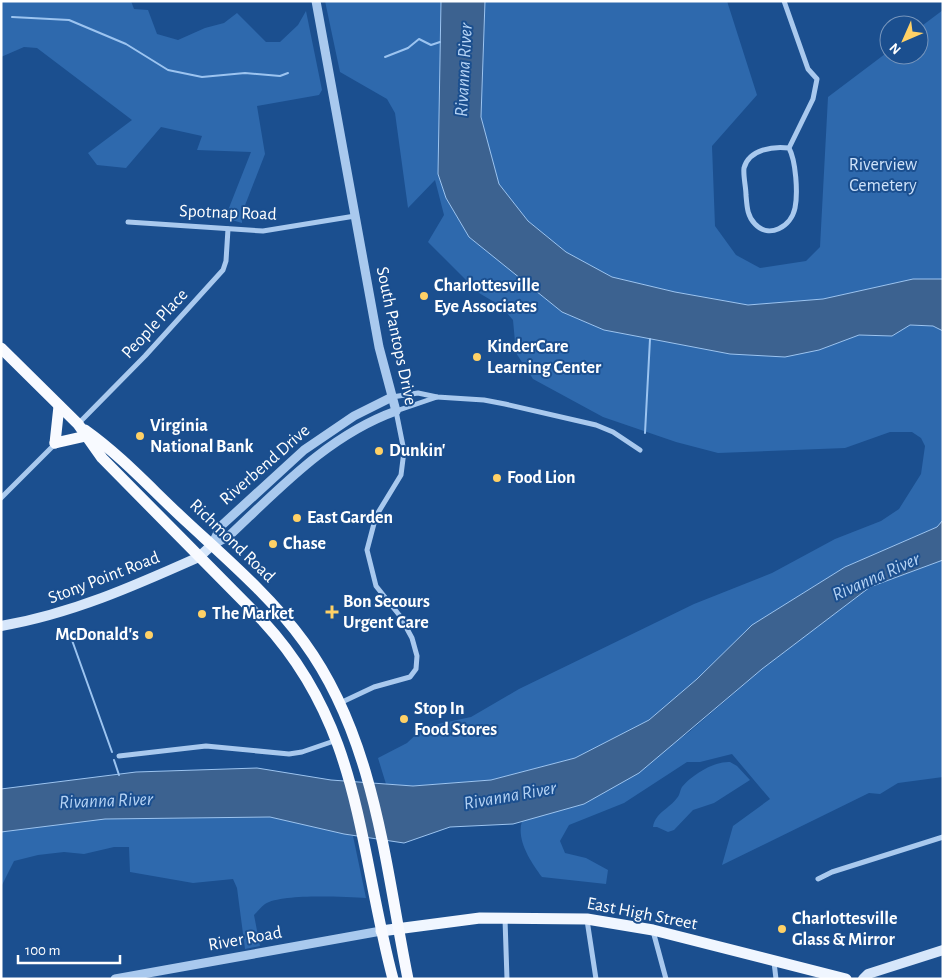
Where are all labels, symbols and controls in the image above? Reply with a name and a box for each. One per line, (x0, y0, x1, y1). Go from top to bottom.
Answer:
north arrow (879, 15, 929, 65)
water label: Rivanna River (452, 22, 476, 117)
text: N (887, 40, 904, 57)
park label: Riverview Cemetery (849, 156, 917, 195)
street label: Spotnap Road (179, 202, 277, 224)
street label: South Pantops Drive (373, 265, 419, 407)
place label: Charlottesville Eye Associates (434, 277, 539, 316)
street label: People Place (118, 286, 192, 362)
marker: Charlottesville Eye Associates (418, 290, 430, 302)
place label: KinderCare Learning Center (487, 338, 602, 377)
marker: KinderCare Learning Center (471, 351, 483, 363)
place label: Virginia National Bank (150, 417, 254, 456)
street label: Riverbend Drive (217, 421, 313, 509)
marker: Virginia National Bank (134, 430, 146, 442)
place label: Dunkin' (389, 442, 446, 460)
marker: Dunkin' (373, 445, 385, 457)
place label: Food Lion (507, 469, 576, 487)
marker: Food Lion (491, 472, 503, 484)
street label: Richmond Road (186, 496, 278, 586)
place label: East Garden (307, 509, 393, 527)
marker: East Garden (291, 512, 303, 524)
place label: Chase (283, 535, 326, 553)
marker: Chase (267, 538, 279, 550)
street label: Stony Point Road (46, 548, 162, 608)
water label: Rivanna River (829, 549, 923, 605)
place label: Bon Secours Urgent Care (343, 593, 430, 632)
place label: The Market (212, 605, 294, 623)
marker: Bon Secours Urgent Care (325, 605, 339, 619)
marker: The Market (196, 608, 208, 620)
place label: McDonald's (55, 626, 139, 644)
marker: McDonald's (143, 629, 155, 641)
place label: Stop In Food Stores (414, 700, 497, 739)
marker: Stop In Food Stores (398, 713, 410, 725)
water label: Rivanna River (462, 778, 559, 814)
water label: Rivanna River (59, 790, 154, 812)
street label: East High Street (585, 894, 699, 934)
place label: Charlottesville Glass & Mirror (792, 910, 897, 949)
marker: Charlottesville Glass & Mirror (776, 923, 788, 935)
street label: River Road (207, 924, 283, 954)
scale bar (18, 932, 120, 964)
text: 100 m (25, 943, 60, 958)

